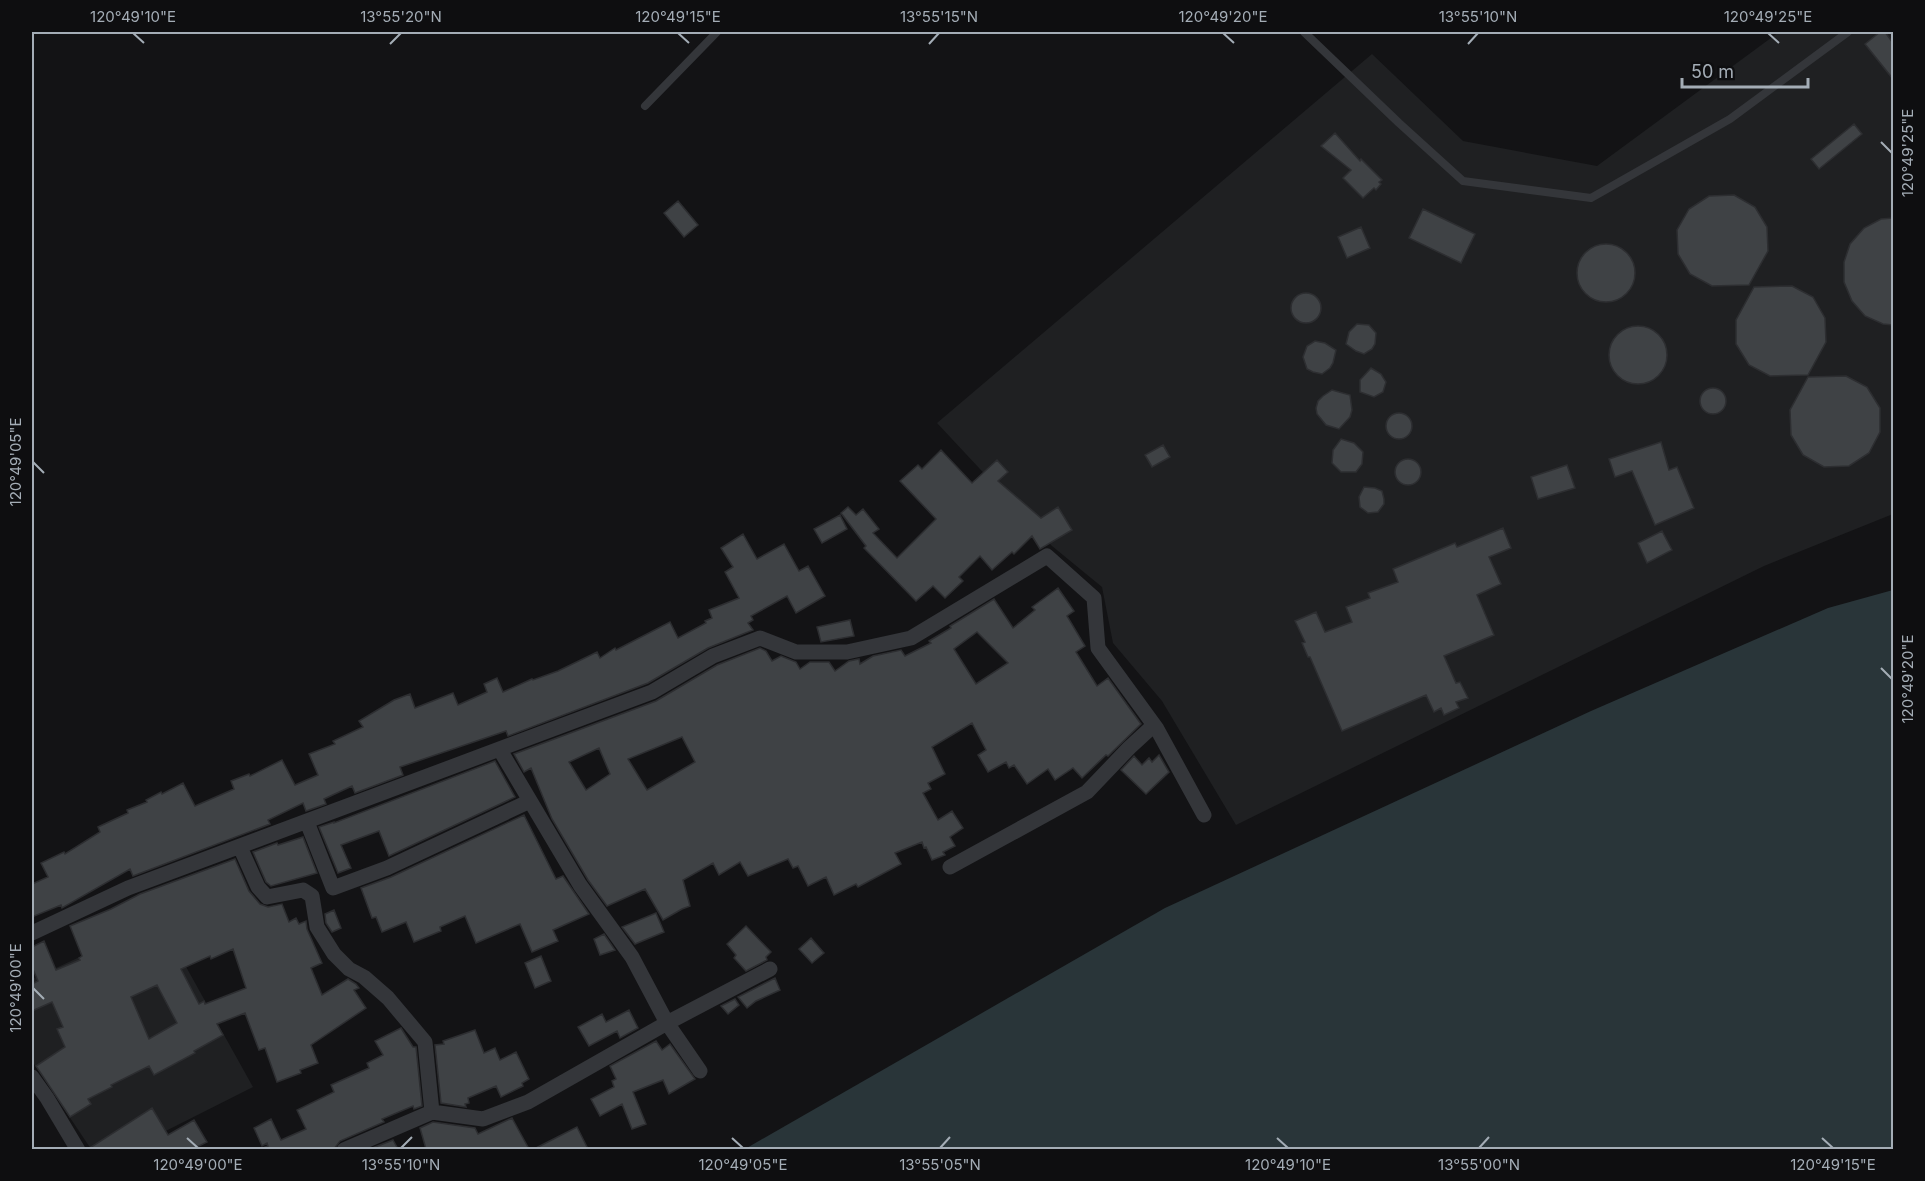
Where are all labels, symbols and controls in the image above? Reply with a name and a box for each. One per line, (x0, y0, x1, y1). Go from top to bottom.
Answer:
text: 120°49'10"E (90, 7, 176, 26)
text: 13°55'20"N (360, 7, 442, 26)
text: 120°49'15"E (635, 7, 721, 26)
text: 13°55'15"N (900, 7, 978, 26)
text: 120°49'20"E (1179, 7, 1267, 26)
text: 13°55'10"N (1439, 7, 1517, 26)
text: 120°49'25"E (1724, 7, 1812, 26)
scale bar (1682, 51, 1808, 89)
text: 50 m (1691, 61, 1734, 82)
text: 120°49'25"E (1898, 109, 1917, 197)
text: 120°49'05"E (6, 418, 25, 506)
text: 120°49'20"E (1898, 635, 1917, 723)
text: 120°49'00"E (6, 943, 25, 1033)
text: 120°49'00"E (153, 1155, 243, 1174)
text: 13°55'10"N (362, 1155, 440, 1174)
text: 120°49'05"E (699, 1155, 787, 1174)
text: 13°55'05"N (899, 1155, 981, 1174)
text: 120°49'10"E (1245, 1155, 1331, 1174)
text: 13°55'00"N (1438, 1155, 1520, 1174)
text: 120°49'15"E (1790, 1155, 1876, 1174)

